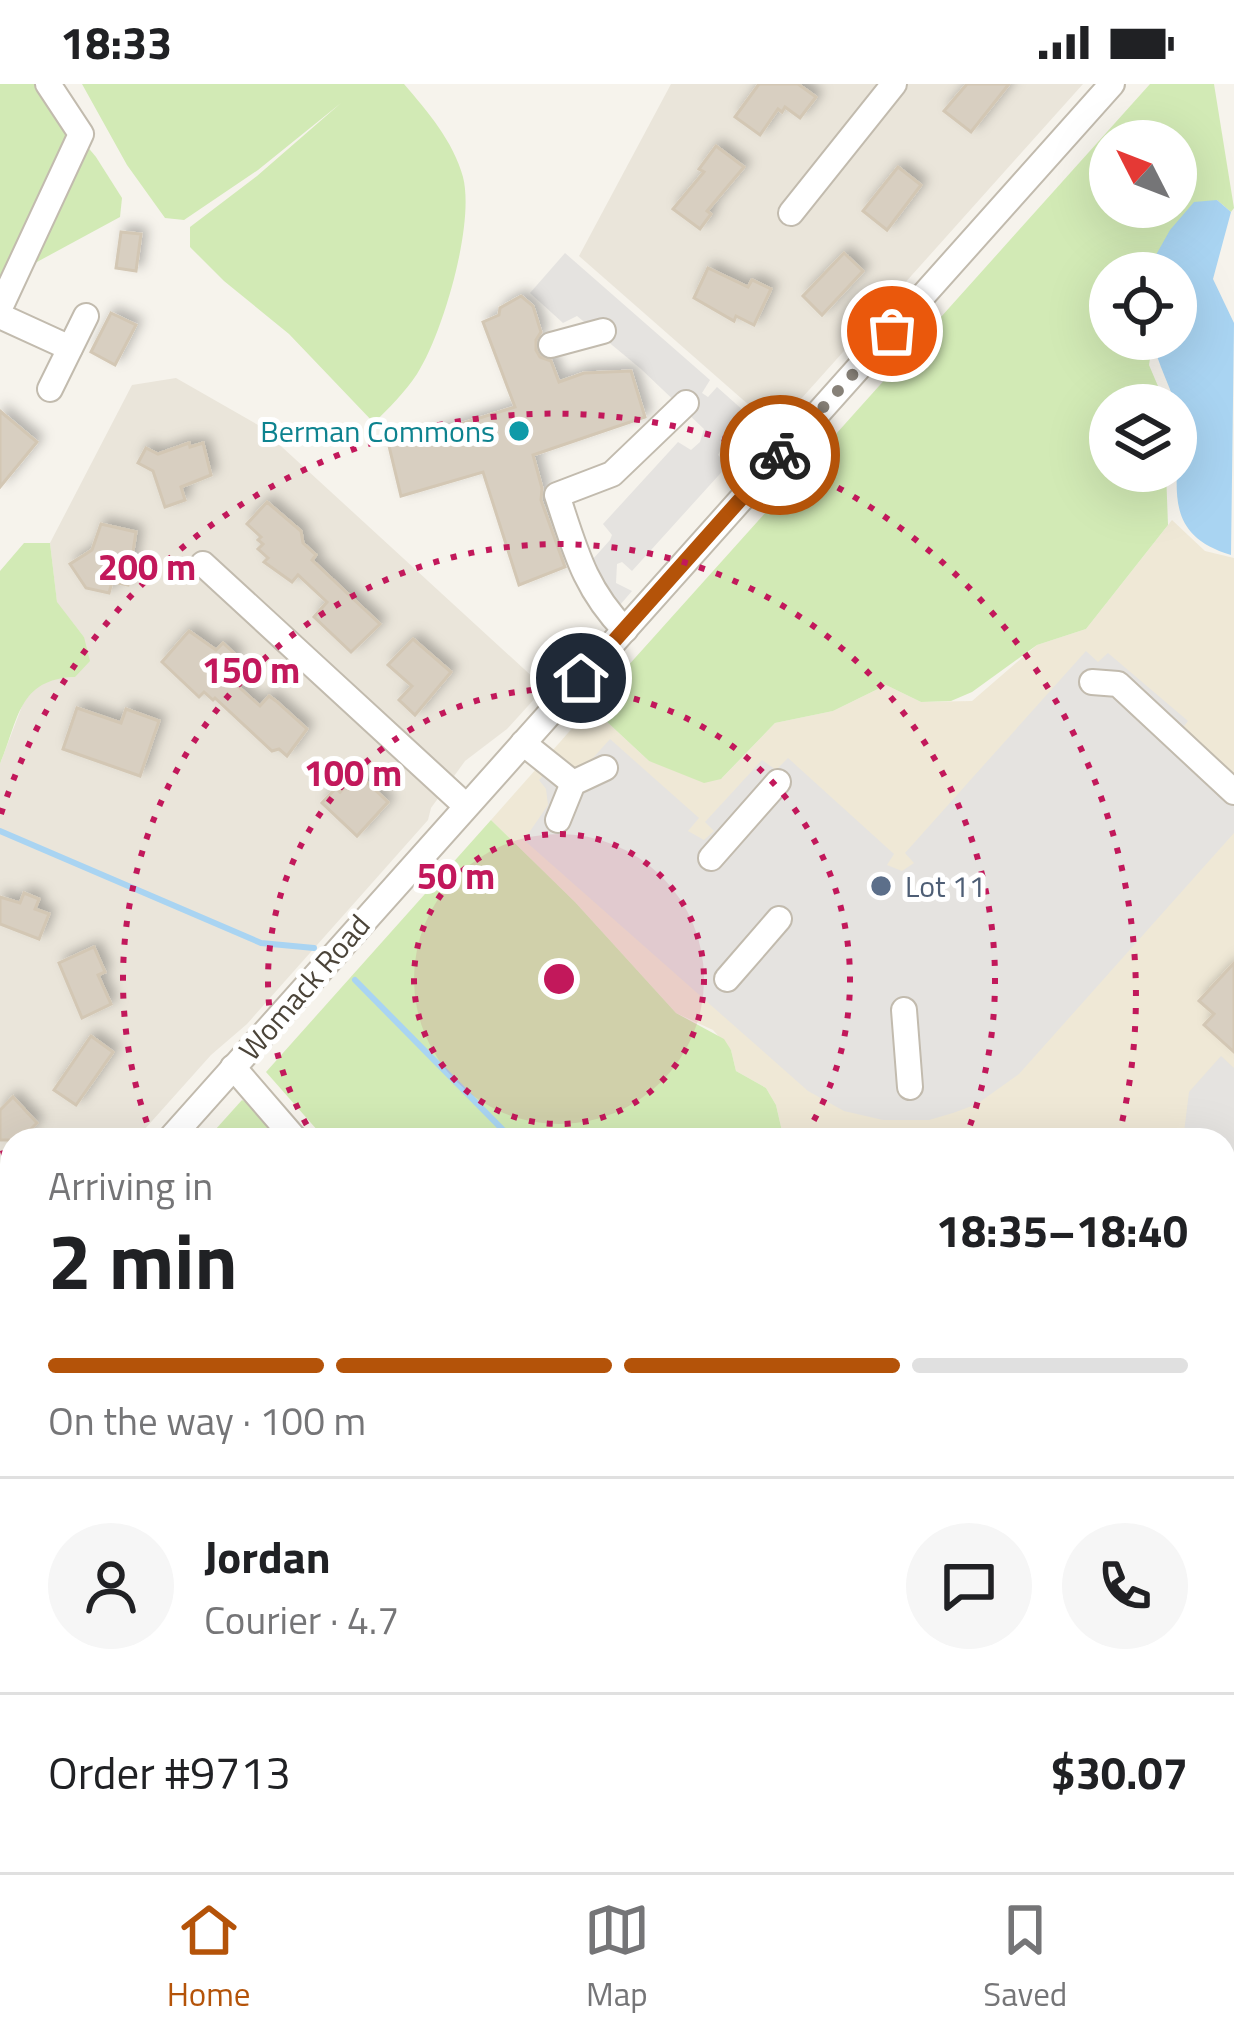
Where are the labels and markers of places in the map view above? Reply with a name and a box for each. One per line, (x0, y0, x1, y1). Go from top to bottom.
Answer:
pin (841, 280, 943, 382)
place label: Berman Commons (260, 408, 495, 454)
marker: Berman Commons (506, 418, 532, 444)
pin (530, 627, 632, 729)
place label: Lot 11 (905, 863, 986, 909)
marker: Lot 11 (868, 873, 894, 899)
centre of rings (538, 958, 580, 1000)

